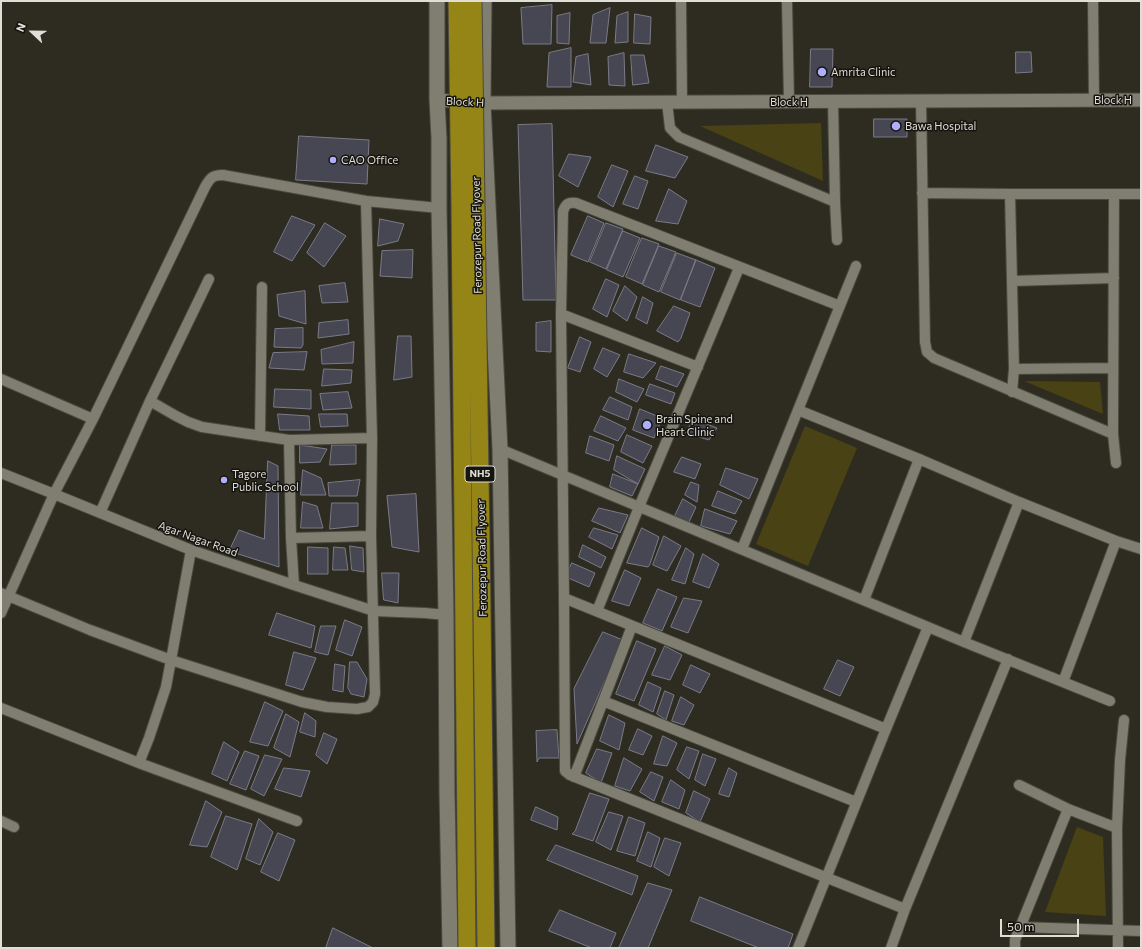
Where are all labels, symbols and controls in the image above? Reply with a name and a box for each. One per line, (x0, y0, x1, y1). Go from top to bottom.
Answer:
north arrow (12, 12, 52, 52)
text: N (13, 21, 28, 34)
place label: Amrita Clinic (831, 65, 896, 79)
marker: Amrita Clinic (816, 66, 828, 78)
street label: Block H (1094, 93, 1132, 107)
street label: Block H (446, 94, 484, 110)
street label: Block H (770, 95, 808, 109)
place label: Bawa Hospital (905, 119, 976, 133)
marker: Bawa Hospital (890, 120, 902, 132)
place label: CAO Office (341, 153, 398, 167)
marker: CAO Office (328, 155, 338, 165)
street label: Ferozepur Road Flyover (469, 176, 485, 294)
place label: Brain Spine and Heart Clinic (656, 412, 733, 438)
marker: Brain Spine and Heart Clinic (641, 419, 653, 431)
road number: NH5 (465, 466, 495, 482)
place label: Tagore Public School (232, 467, 299, 493)
marker: Tagore Public School (219, 475, 229, 485)
street label: Ferozepur Road Flyover (474, 499, 490, 617)
street label: Agar Nagar Road (157, 519, 239, 559)
scale bar (1002, 911, 1081, 937)
text: 50 m (1007, 919, 1035, 933)

